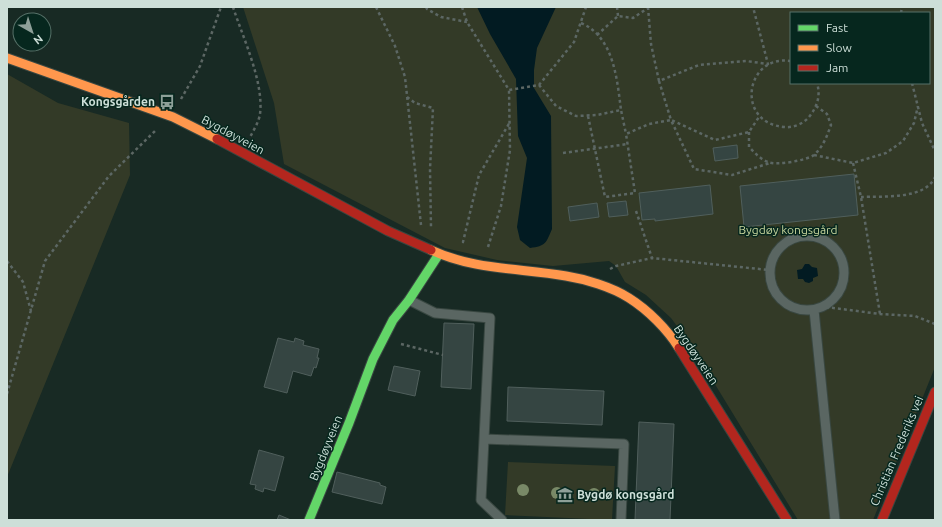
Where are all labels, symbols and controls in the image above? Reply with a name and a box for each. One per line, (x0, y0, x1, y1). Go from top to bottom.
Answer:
north arrow (12, 12, 52, 52)
legend (790, 12, 930, 84)
text: Fast (826, 21, 848, 34)
text: N (31, 33, 45, 47)
text: Slow (826, 41, 852, 54)
text: Jam (826, 61, 848, 74)
bus stop icon: Kongsgården (158, 93, 176, 111)
place label: Kongsgården (81, 95, 155, 108)
street label: Bygdøyveien (200, 113, 267, 157)
park label: Bygdøy kongsgård (738, 223, 838, 236)
street label: Bygdøyveien (672, 322, 721, 387)
street label: Christian Frederiks vei (867, 394, 926, 508)
street label: Bygdøyveien (307, 413, 345, 482)
museum icon: Bygdø kongsgård (556, 486, 574, 504)
place label: Bygdø kongsgård (577, 488, 674, 501)

